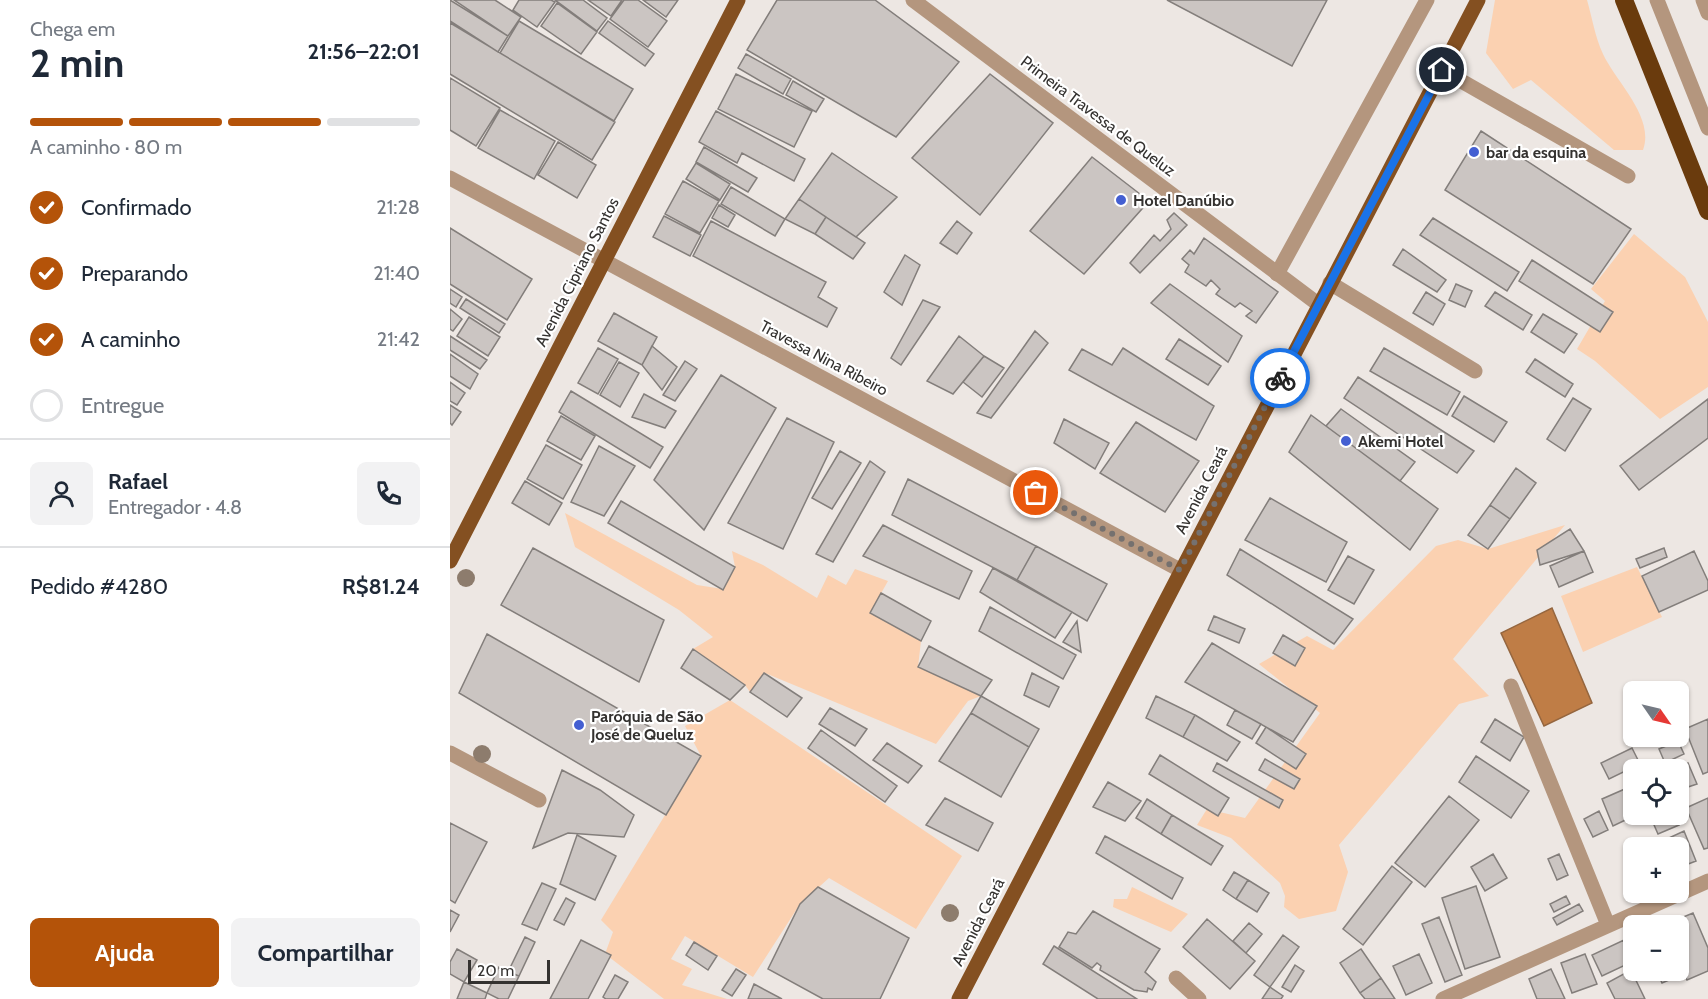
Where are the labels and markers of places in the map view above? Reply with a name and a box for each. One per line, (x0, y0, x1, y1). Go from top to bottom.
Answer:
pin (1416, 44, 1467, 95)
place label: bar da esquina (1486, 143, 1586, 162)
marker: bar da esquina (1467, 145, 1481, 159)
place label: Hotel Danúbio (1133, 191, 1234, 210)
marker: Hotel Danúbio (1114, 193, 1128, 207)
place label: Akemi Hotel (1358, 432, 1443, 451)
marker: Akemi Hotel (1339, 434, 1353, 448)
pin (1010, 467, 1061, 518)
place label: Paróquia de São José de Queluz (590, 707, 703, 744)
marker: Paróquia de São José de Queluz (572, 718, 586, 732)

